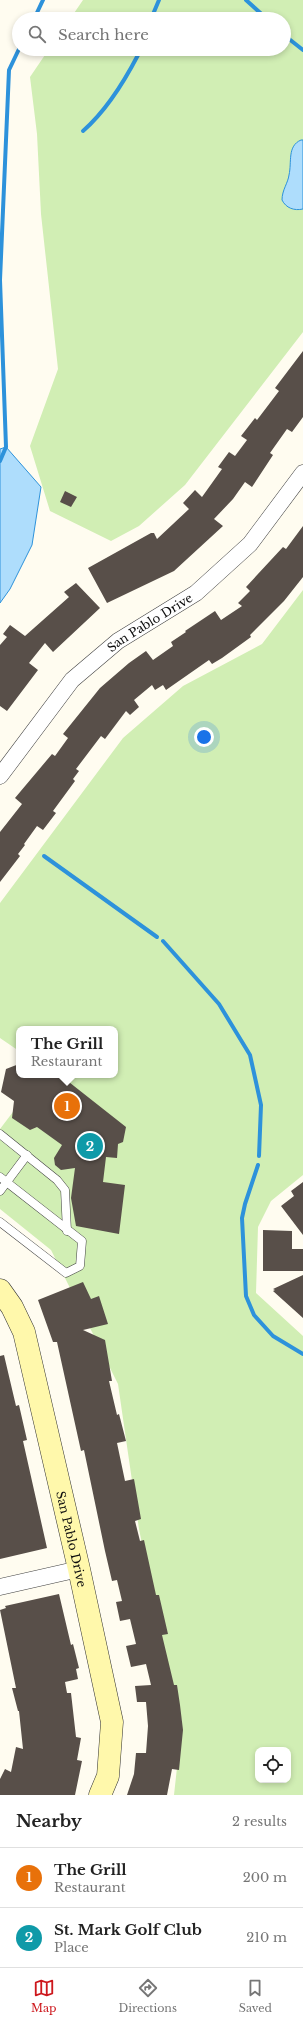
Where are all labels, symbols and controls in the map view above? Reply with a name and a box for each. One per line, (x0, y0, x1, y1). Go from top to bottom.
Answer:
search box (12, 12, 291, 56)
icon: search (26, 23, 48, 45)
text: Search here (58, 25, 149, 44)
street label: San Pablo Drive (104, 590, 195, 655)
your location (194, 727, 214, 747)
popup (16, 1026, 118, 1078)
text: The Grill (31, 1034, 103, 1053)
text: Restaurant (31, 1053, 102, 1070)
pin: 1 (54, 1091, 80, 1121)
pin: 2 (77, 1131, 103, 1161)
street label: San Pablo Drive (54, 1489, 90, 1589)
map controls (255, 1747, 291, 1783)
button: locate (255, 1747, 291, 1783)
text: Nearby (16, 1811, 82, 1832)
text: 2 results (232, 1813, 287, 1830)
text: The Grill (54, 1860, 127, 1879)
text: 1 (26, 1869, 32, 1886)
text: 200 m (243, 1869, 287, 1886)
text: Restaurant (54, 1879, 126, 1896)
text: St. Mark Golf Club (54, 1920, 202, 1939)
text: 2 (25, 1929, 33, 1946)
text: 210 m (246, 1929, 287, 1946)
text: Place (54, 1939, 89, 1956)
tab: Map (31, 1977, 57, 2015)
tab: Directions (118, 1977, 177, 2015)
tab: Saved (239, 1977, 272, 2015)

